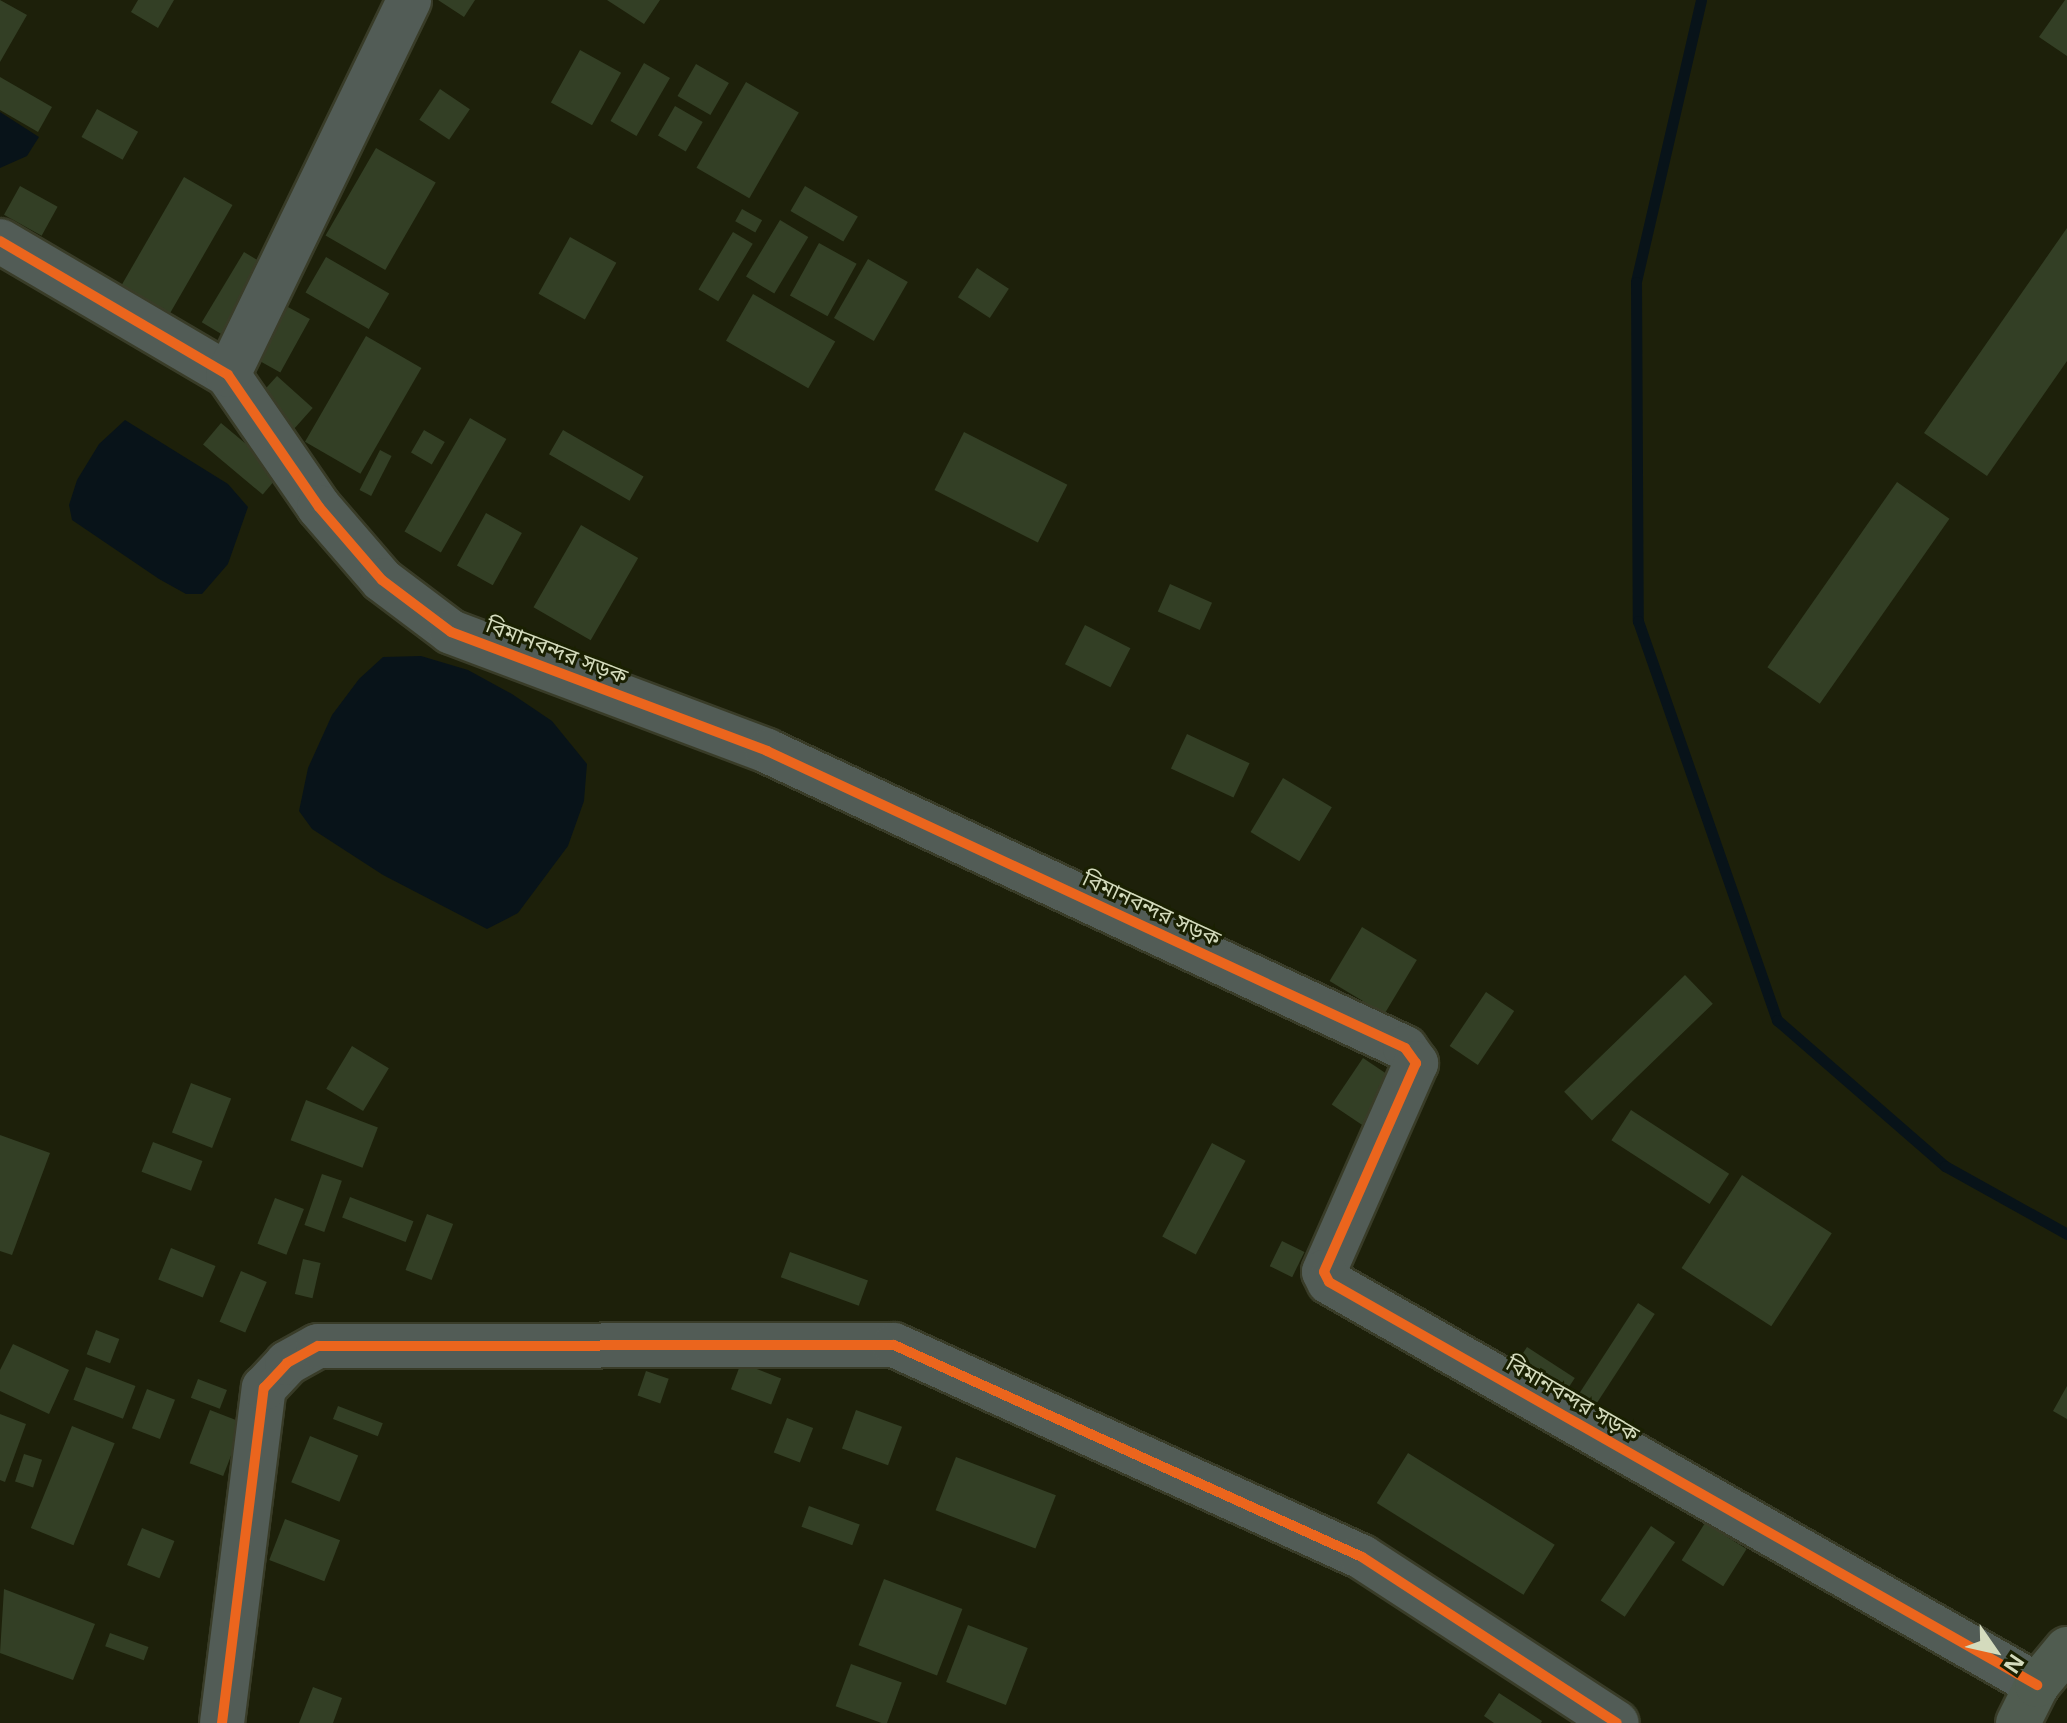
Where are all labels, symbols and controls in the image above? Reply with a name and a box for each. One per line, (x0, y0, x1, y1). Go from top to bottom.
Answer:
street label: বিমানবন্দর সড়ক (483, 611, 631, 689)
street label: বিমানবন্দর সড়ক (1079, 864, 1225, 952)
street label: বিমানবন্দর সড়ক (1502, 1349, 1644, 1447)
north arrow (1955, 1611, 2035, 1691)
text: N (1997, 1649, 2032, 1680)

